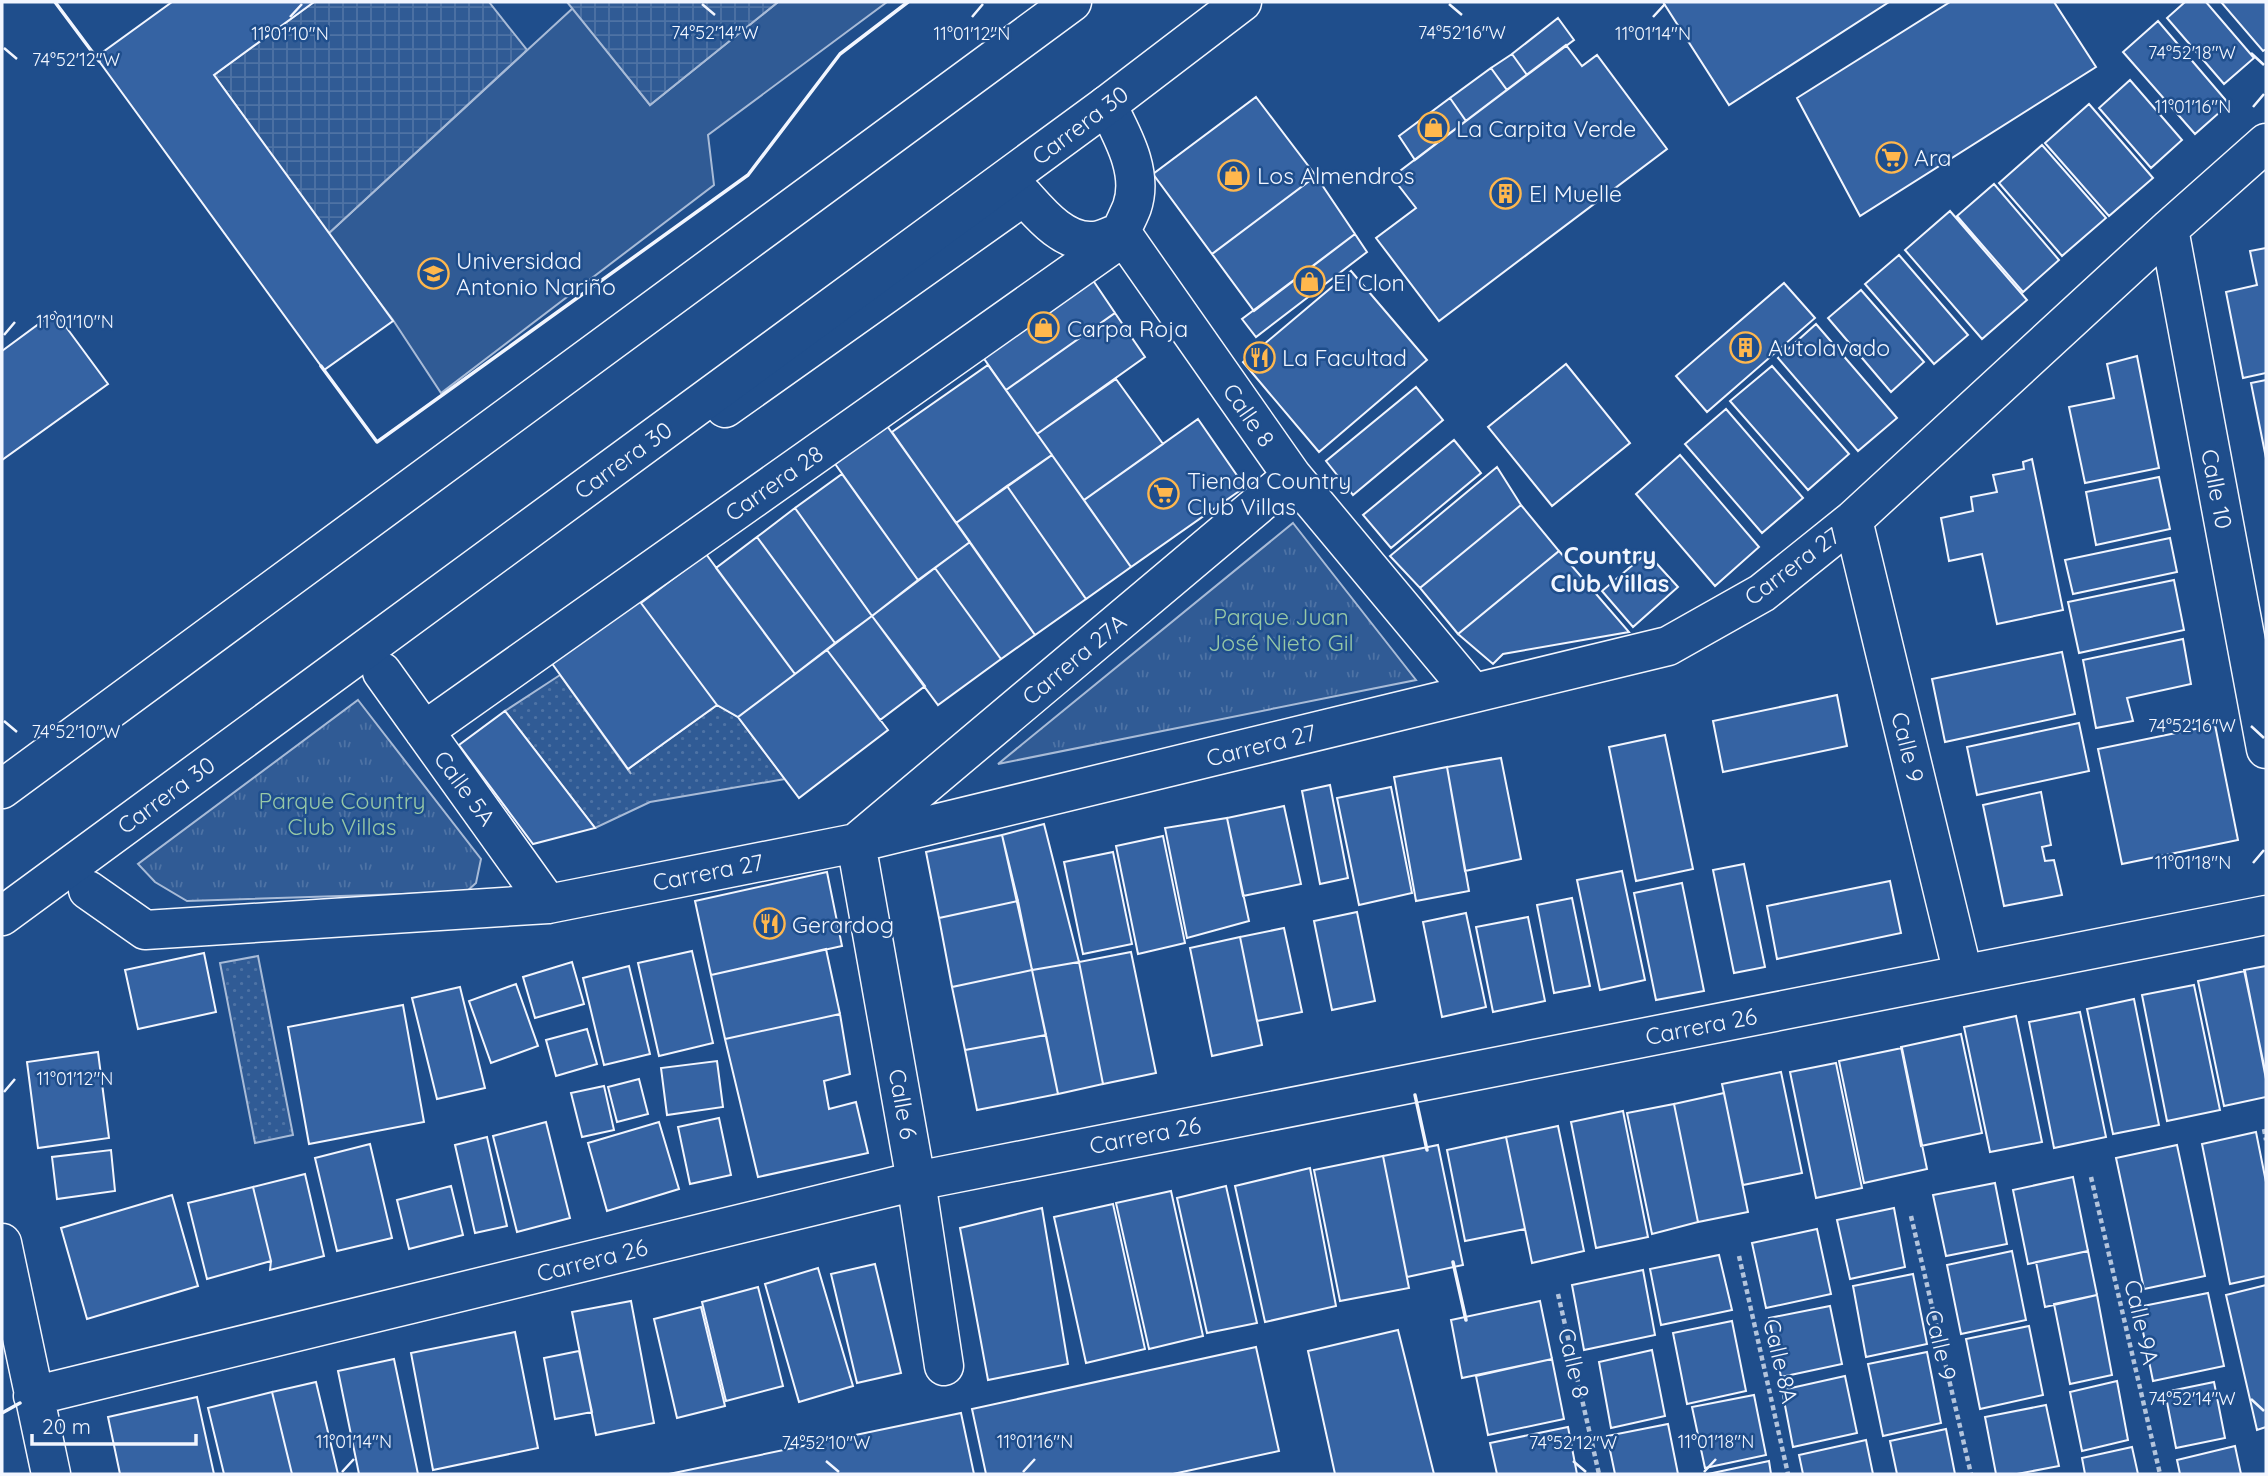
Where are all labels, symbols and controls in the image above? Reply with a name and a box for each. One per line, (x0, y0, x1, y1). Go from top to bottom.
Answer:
text: 74°52'14"W (671, 21, 759, 44)
text: 74°52'16"W (1418, 21, 1506, 44)
text: 11°01'10"N (251, 22, 329, 45)
text: 11°01'12"N (934, 22, 1010, 45)
text: 11°01'14"N (1615, 22, 1691, 45)
text: 74°52'18"W (2148, 41, 2236, 64)
text: 74°52'12"W (32, 48, 120, 71)
street label: Carrera 30 (1026, 79, 1134, 171)
text: 11°01'16"N (2155, 95, 2231, 118)
shop icon: La Carpita Verde (1416, 111, 1450, 145)
place label: La Carpita Verde (1456, 114, 1636, 143)
supermarket icon: Ara (1874, 140, 1908, 174)
place label: Ara (1914, 143, 1951, 172)
shop icon: Los Almendros (1217, 158, 1251, 192)
place label: Los Almendros (1257, 161, 1415, 190)
building icon: El Muelle (1489, 176, 1523, 210)
place label: El Muelle (1529, 179, 1622, 208)
place label: Universidad Antonio Nariño (456, 246, 616, 301)
school or university icon: Universidad Antonio Nariño (416, 256, 450, 290)
shop icon: El Clon (1293, 265, 1327, 299)
place label: El Clon (1333, 268, 1405, 297)
text: 11°01'10"N (36, 310, 114, 333)
shop icon: Carpa Roja (1027, 311, 1061, 345)
place label: Carpa Roja (1067, 314, 1188, 343)
building icon: Autolavado (1728, 330, 1762, 364)
place label: Autolavado (1768, 333, 1890, 362)
restaurant icon: La Facultad (1242, 340, 1276, 374)
place label: La Facultad (1282, 343, 1407, 372)
street label: Calle 8 (1217, 378, 1281, 452)
street label: Carrera 30 (568, 415, 678, 505)
street label: Carrera 28 (719, 439, 829, 527)
street label: Calle 10 (2195, 447, 2239, 531)
place label: Tienda Country Club Villas (1187, 466, 1351, 521)
supermarket icon: Tienda Country Club Villas (1147, 476, 1181, 510)
street label: Carrera 27 (1739, 521, 1846, 611)
district label: Country Club Villas (1551, 540, 1669, 598)
park label: Parque Juan José Nieto Gil (1208, 602, 1354, 657)
street label: Carrera 27A (1016, 607, 1132, 711)
street label: Calle 9 (1885, 709, 1931, 785)
text: 74°52'16"W (2148, 714, 2236, 737)
street label: Carrera 27 (1203, 717, 1319, 773)
text: 74°52'10"W (32, 720, 120, 743)
street label: Calle 5A (428, 745, 502, 831)
street label: Carrera 30 (111, 750, 221, 840)
park label: Parque Country Club Villas (258, 786, 426, 841)
street label: Carrera 27 (650, 847, 766, 897)
text: 11°01'18"N (2155, 851, 2231, 874)
restaurant icon: Gerardog (752, 907, 786, 941)
place label: Gerardog (792, 910, 894, 939)
street label: Carrera 26 (1643, 1001, 1759, 1051)
text: 11°01'12"N (37, 1067, 113, 1090)
street label: Calle 6 (883, 1067, 923, 1141)
street label: Carrera 26 (1087, 1110, 1203, 1160)
street label: Carrera 26 (534, 1232, 650, 1288)
street label: Calle 9A (2118, 1277, 2166, 1367)
street label: Calle 9 (1919, 1307, 1963, 1383)
street label: Calle 8A (1757, 1316, 1805, 1406)
street label: Calle 8 (1552, 1325, 1596, 1401)
text: 74°52'14"W (2148, 1387, 2236, 1410)
scale bar (32, 1402, 196, 1446)
text: 20 m (42, 1413, 91, 1439)
text: 11°01'14"N (316, 1430, 392, 1453)
text: 11°01'16"N (997, 1430, 1073, 1453)
text: 11°01'18"N (1678, 1430, 1754, 1453)
text: 74°52'10"W (782, 1431, 870, 1454)
text: 74°52'12"W (1529, 1431, 1617, 1454)

